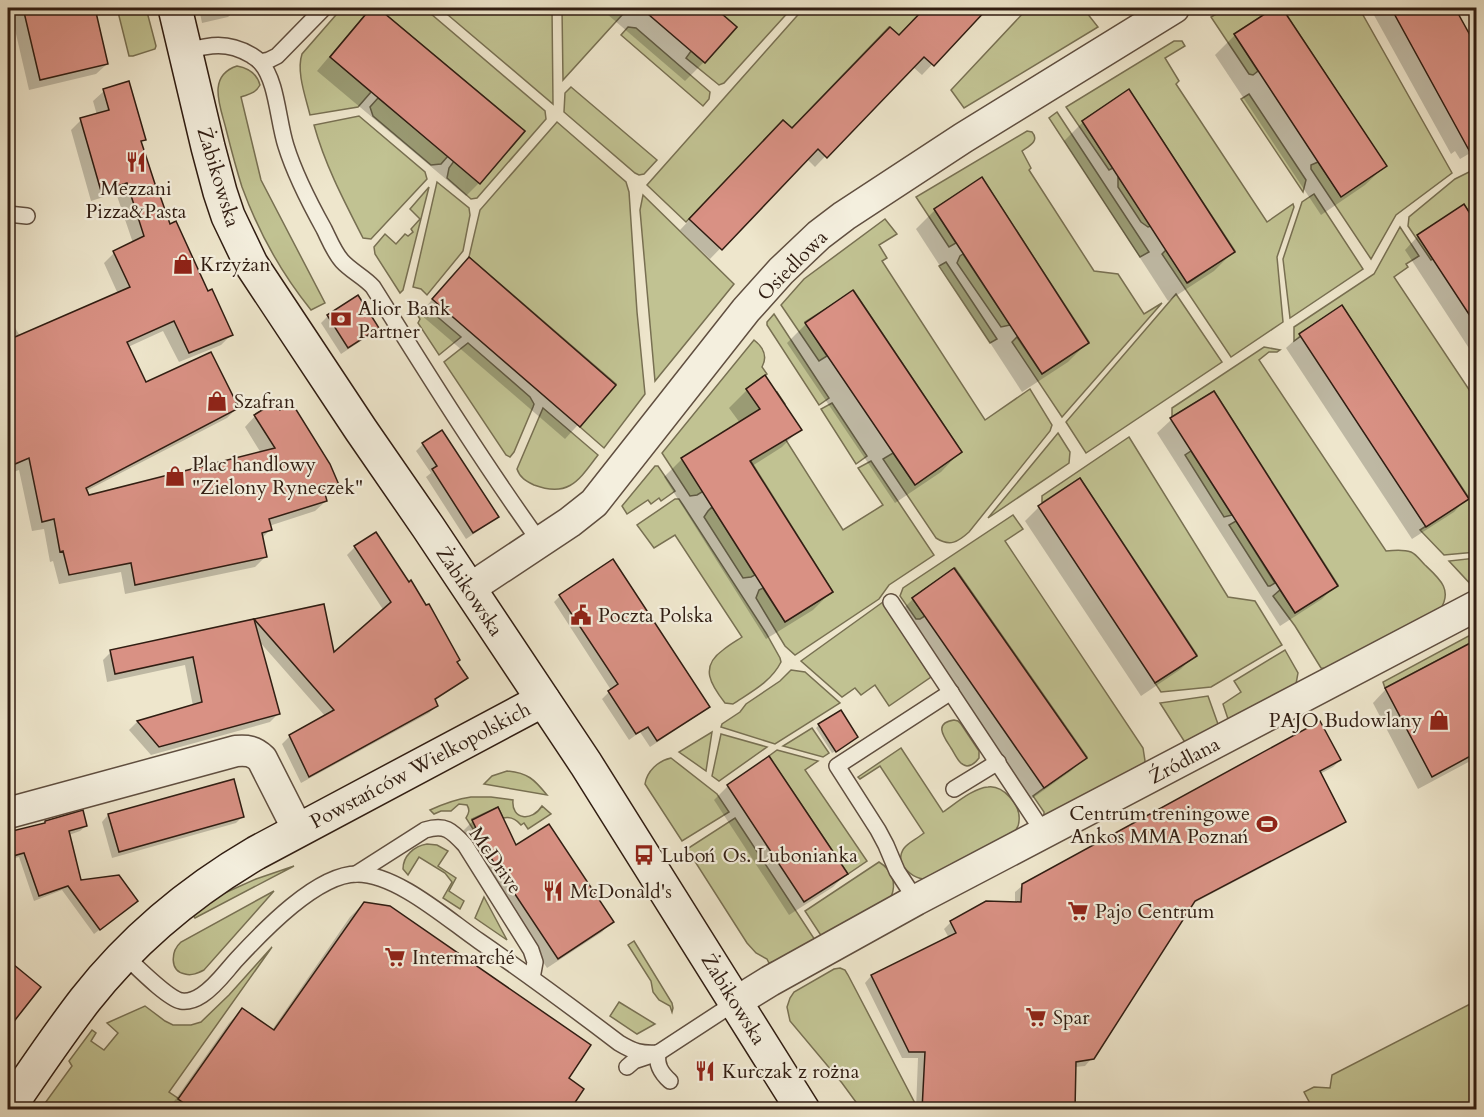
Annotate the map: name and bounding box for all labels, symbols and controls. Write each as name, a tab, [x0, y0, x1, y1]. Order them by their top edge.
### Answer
street label: Żabikowska	[191, 124, 247, 231]
restaurant icon: Mezzani Pizza&Pasta	[124, 150, 148, 174]
place label: Mezzani Pizza&Pasta	[86, 175, 187, 225]
street label: Osiedlowa	[751, 224, 834, 307]
place label: Krzyżan	[200, 251, 271, 278]
shop icon: Krzyżan	[171, 252, 195, 276]
place label: Alior Bank Partner	[358, 295, 451, 345]
bank icon: Alior Bank Partner	[329, 307, 353, 331]
place label: Szafran	[234, 388, 296, 415]
shop icon: Szafran	[205, 389, 229, 413]
place label: Plac handlowy "Zielony Ryneczek"	[192, 451, 363, 501]
shop icon: Plac handlowy "Zielony Ryneczek"	[163, 464, 187, 488]
street label: Żabikowska	[430, 541, 510, 642]
place label: Poczta Polska	[598, 602, 713, 629]
public building icon: Poczta Polska	[569, 603, 593, 627]
street label: Powstańców Wielkopolskich	[305, 696, 535, 835]
place label: PAJO Budowlany	[1269, 707, 1422, 734]
shop icon: PAJO Budowlany	[1427, 708, 1451, 732]
street label: Źródlana	[1144, 730, 1225, 790]
place label: Centrum treningowe Ankos MMA Poznań	[1069, 800, 1250, 850]
sports icon: Centrum treningowe Ankos MMA Poznań	[1255, 812, 1279, 836]
street label: McDrive	[463, 821, 529, 899]
place label: Luboń Os. Lubonianka	[661, 842, 858, 869]
bus stop icon: Luboń Os. Lubonianka	[632, 843, 656, 867]
place label: McDonald's	[570, 878, 672, 905]
restaurant icon: McDonald's	[541, 879, 565, 903]
place label: Pajo Centrum	[1095, 898, 1215, 925]
supermarket icon: Pajo Centrum	[1066, 899, 1090, 923]
place label: Intermarché	[412, 944, 515, 971]
supermarket icon: Intermarché	[383, 945, 407, 969]
street label: Żabikowska	[695, 949, 772, 1050]
place label: Spar	[1053, 1004, 1090, 1031]
supermarket icon: Spar	[1024, 1005, 1048, 1029]
place label: Kurczak z rożna	[722, 1058, 860, 1085]
restaurant icon: Kurczak z rożna	[693, 1059, 717, 1083]

